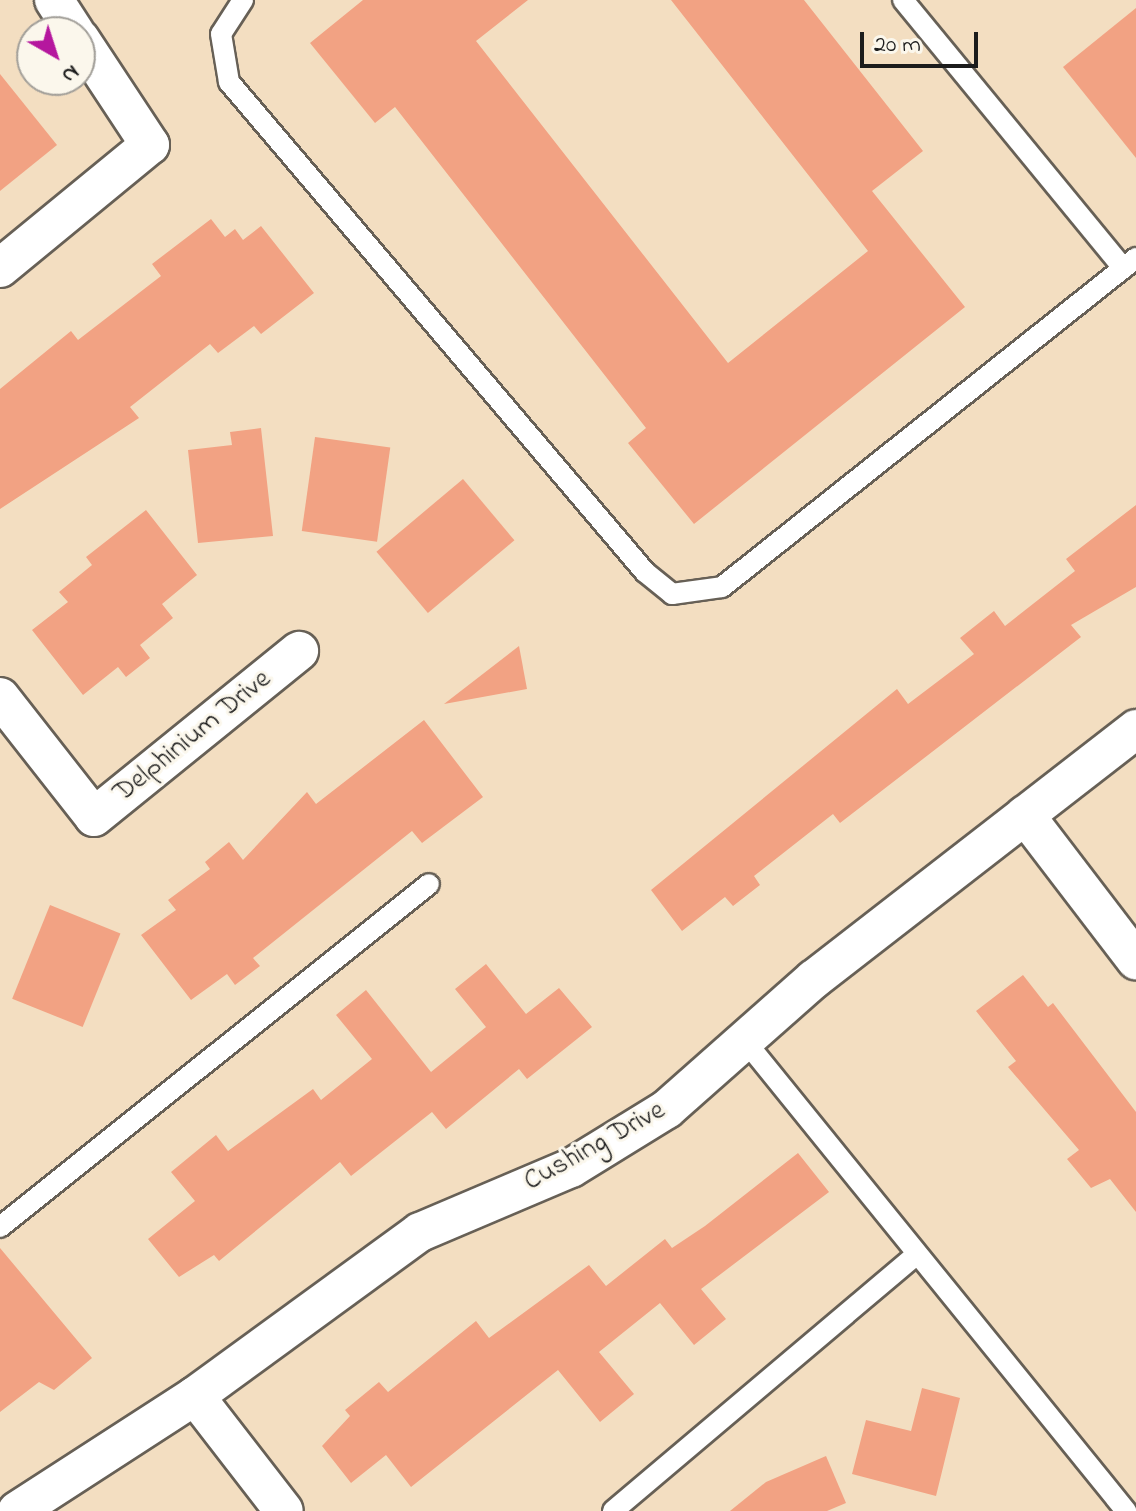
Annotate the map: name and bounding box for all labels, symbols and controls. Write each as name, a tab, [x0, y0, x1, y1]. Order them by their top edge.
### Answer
north arrow	[16, 16, 96, 96]
scale bar	[864, 16, 982, 66]
text: 20 m	[874, 28, 921, 63]
text: N	[54, 56, 86, 90]
street label: Delphinium Drive	[108, 663, 278, 811]
street label: Cushing Drive	[519, 1095, 671, 1199]

